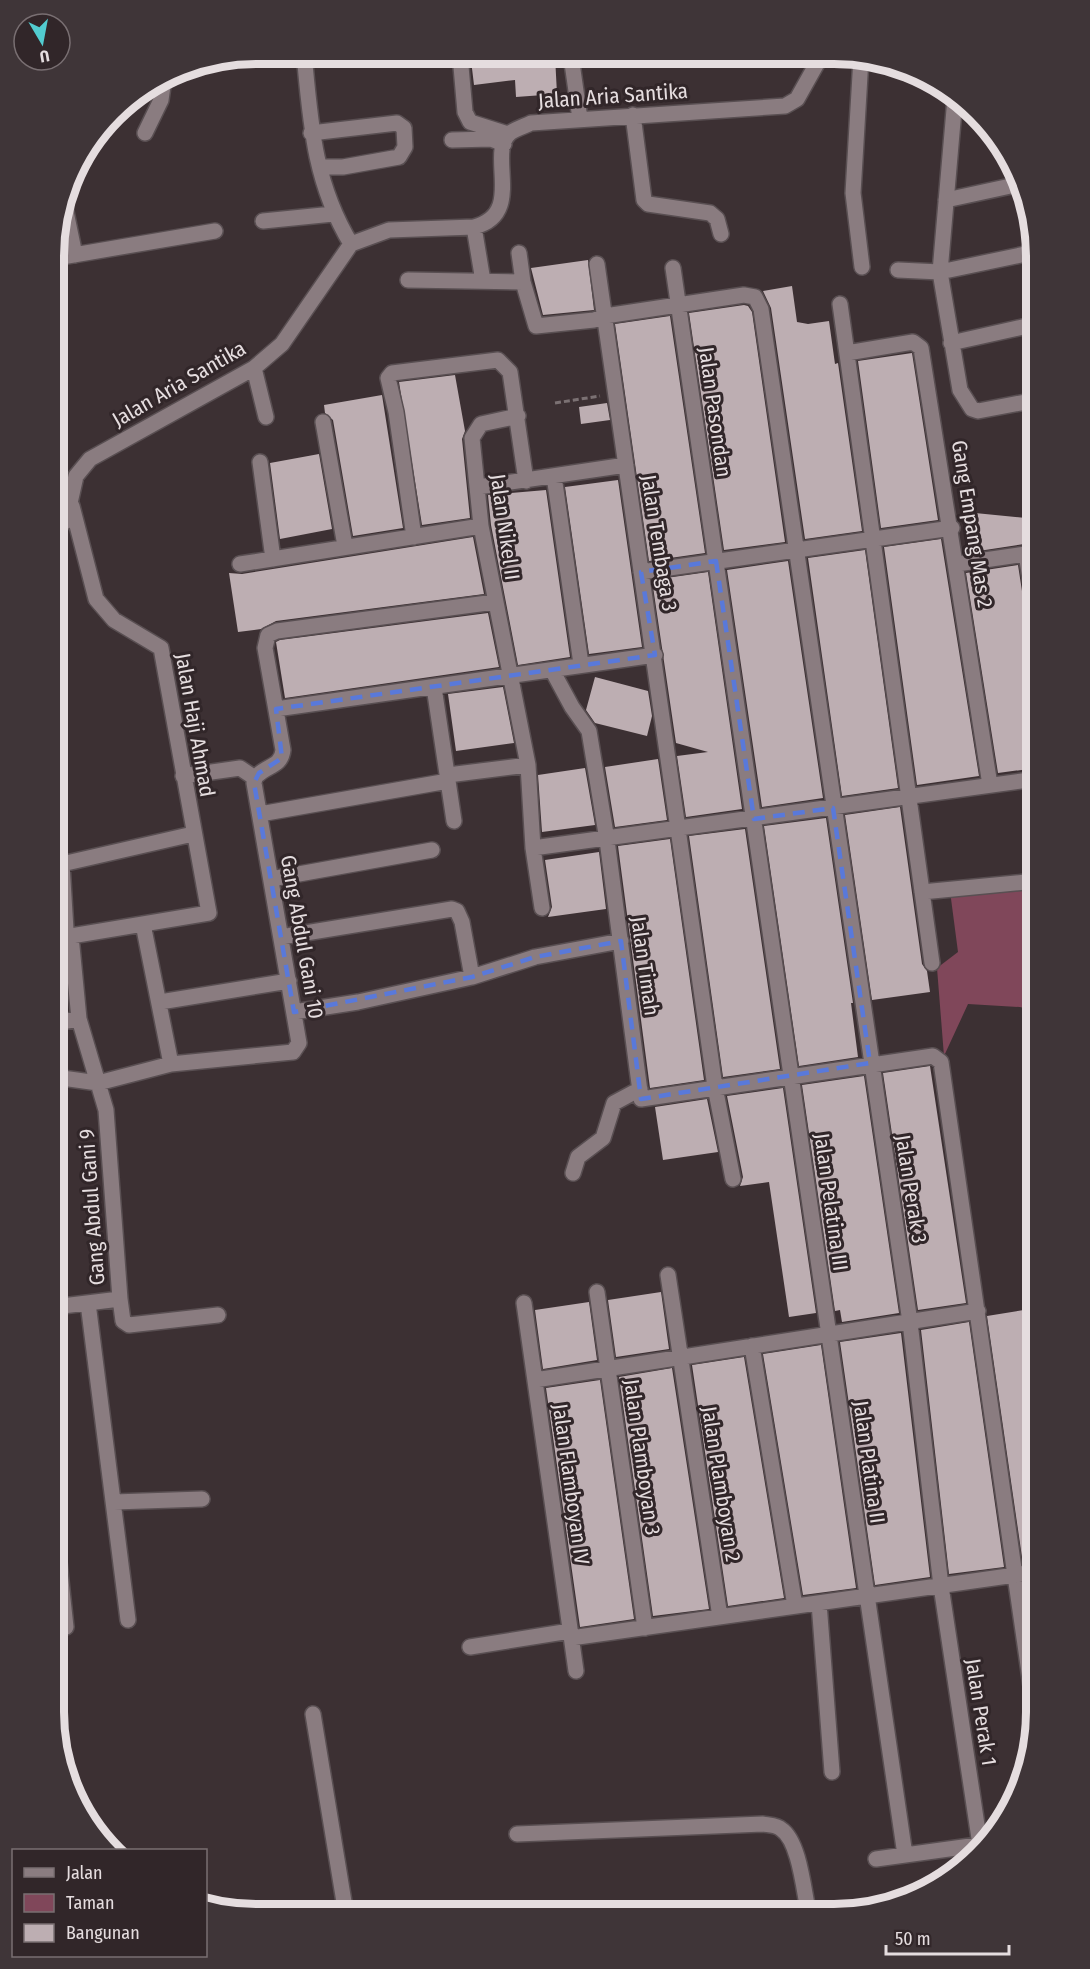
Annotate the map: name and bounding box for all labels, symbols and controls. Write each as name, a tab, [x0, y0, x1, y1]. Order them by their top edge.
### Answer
north arrow	[12, 12, 72, 72]
text: U	[38, 46, 51, 66]
street label: Jalan Aria Santika	[537, 78, 689, 114]
street label: Jalan Aria Santika	[107, 335, 251, 433]
street label: Jalan Pasondan	[693, 345, 737, 479]
street label: Gang Empang Mas 2	[946, 438, 998, 610]
street label: Jalan Nikel II	[485, 472, 525, 582]
street label: Jalan Tembaga 3	[635, 473, 683, 613]
street label: Jalan Haji Ahmad	[170, 651, 220, 799]
street label: Gang Abdul Gani 10	[275, 853, 329, 1021]
street label: Jalan Timah	[625, 915, 665, 1017]
street label: Gang Abdul Gani 9	[74, 1128, 110, 1286]
street label: Jalan Pelatina III	[808, 1131, 854, 1273]
street label: Jalan Perak 3	[890, 1133, 932, 1245]
street label: Jalan Plamboyan 3	[618, 1377, 666, 1537]
street label: Jalan Platina II	[848, 1399, 890, 1525]
street label: Jalan Flamboyan IV	[547, 1402, 595, 1566]
street label: Jalan Plamboyan 2	[696, 1404, 746, 1564]
street label: Jalan Perak 1	[960, 1657, 1002, 1767]
legend	[12, 1849, 207, 1957]
text: Jalan	[66, 1862, 103, 1884]
text: Taman	[66, 1892, 114, 1914]
scale bar	[886, 1918, 1009, 1956]
text: Bangunan	[66, 1922, 140, 1944]
text: 50 m	[895, 1928, 931, 1950]

